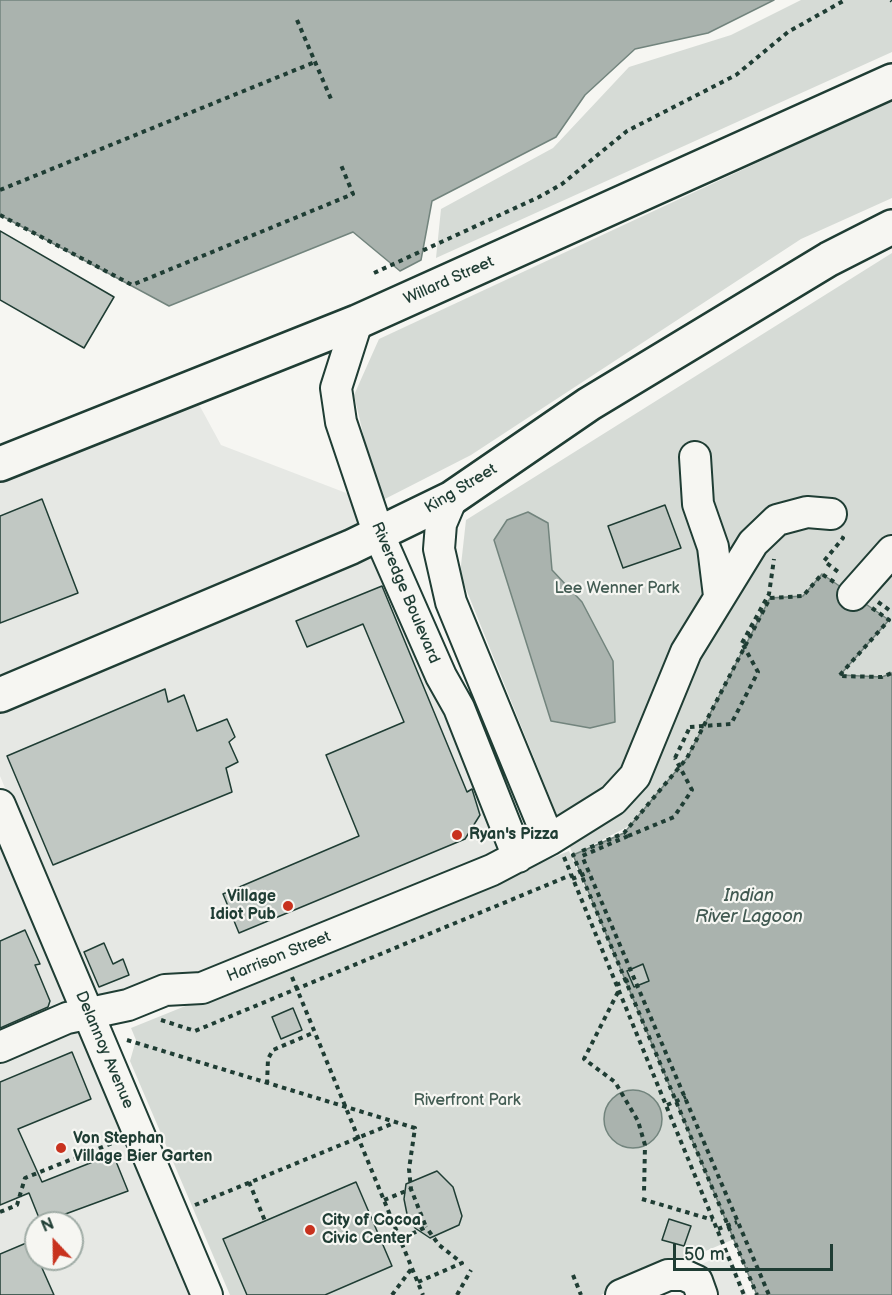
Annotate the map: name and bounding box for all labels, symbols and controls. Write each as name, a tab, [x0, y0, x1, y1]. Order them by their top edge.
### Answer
street label: Willard Street	[401, 253, 497, 309]
street label: King Street	[422, 460, 500, 518]
street label: Riveredge Boulevard	[367, 519, 443, 667]
park label: Lee Wenner Park	[555, 579, 679, 599]
place label: Ryan's Pizza	[469, 825, 559, 845]
marker: Ryan's Pizza	[450, 828, 464, 842]
water label: Indian River Lagoon	[695, 885, 803, 928]
place label: Village Idiot Pub	[210, 887, 276, 925]
marker: Village Idiot Pub	[281, 899, 295, 913]
street label: Harrison Street	[224, 927, 334, 987]
street label: Delannoy Avenue	[71, 988, 137, 1112]
park label: Riverfront Park	[413, 1091, 521, 1111]
place label: Von Stephan Village Bier Garten	[73, 1129, 212, 1167]
marker: Von Stephan Village Bier Garten	[54, 1141, 68, 1155]
north arrow	[24, 1211, 84, 1271]
place label: City of Cocoa Civic Center	[322, 1211, 421, 1249]
text: N	[39, 1215, 57, 1237]
marker: City of Cocoa Civic Center	[303, 1223, 317, 1237]
scale bar	[676, 1232, 836, 1270]
text: 50 m	[684, 1244, 725, 1265]

